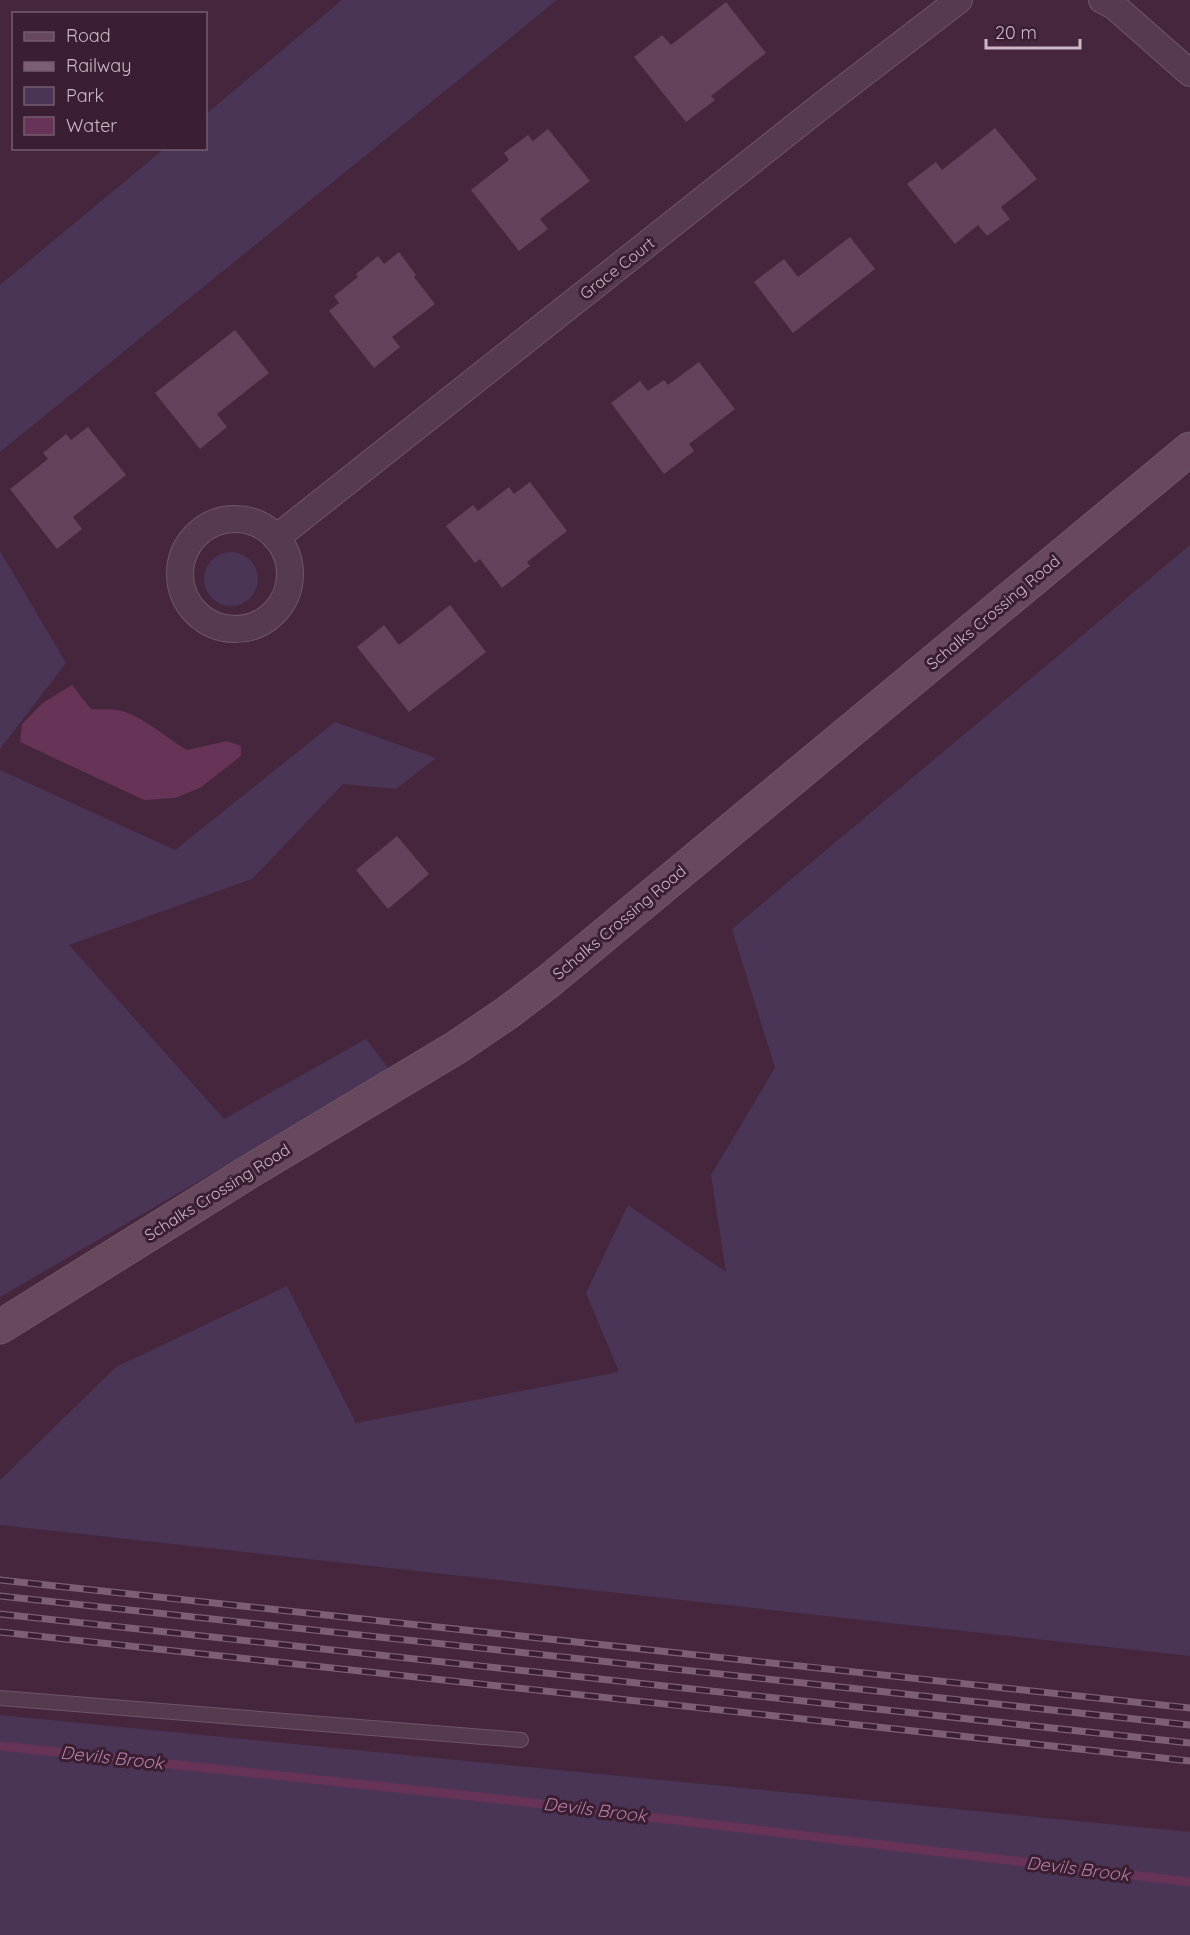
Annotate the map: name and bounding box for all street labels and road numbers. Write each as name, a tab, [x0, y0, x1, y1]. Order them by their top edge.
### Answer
street label: Grace Court	[576, 233, 658, 303]
street label: Schalks Crossing Road	[922, 550, 1064, 674]
street label: Schalks Crossing Road	[548, 860, 690, 984]
street label: Schalks Crossing Road	[141, 1139, 293, 1245]

